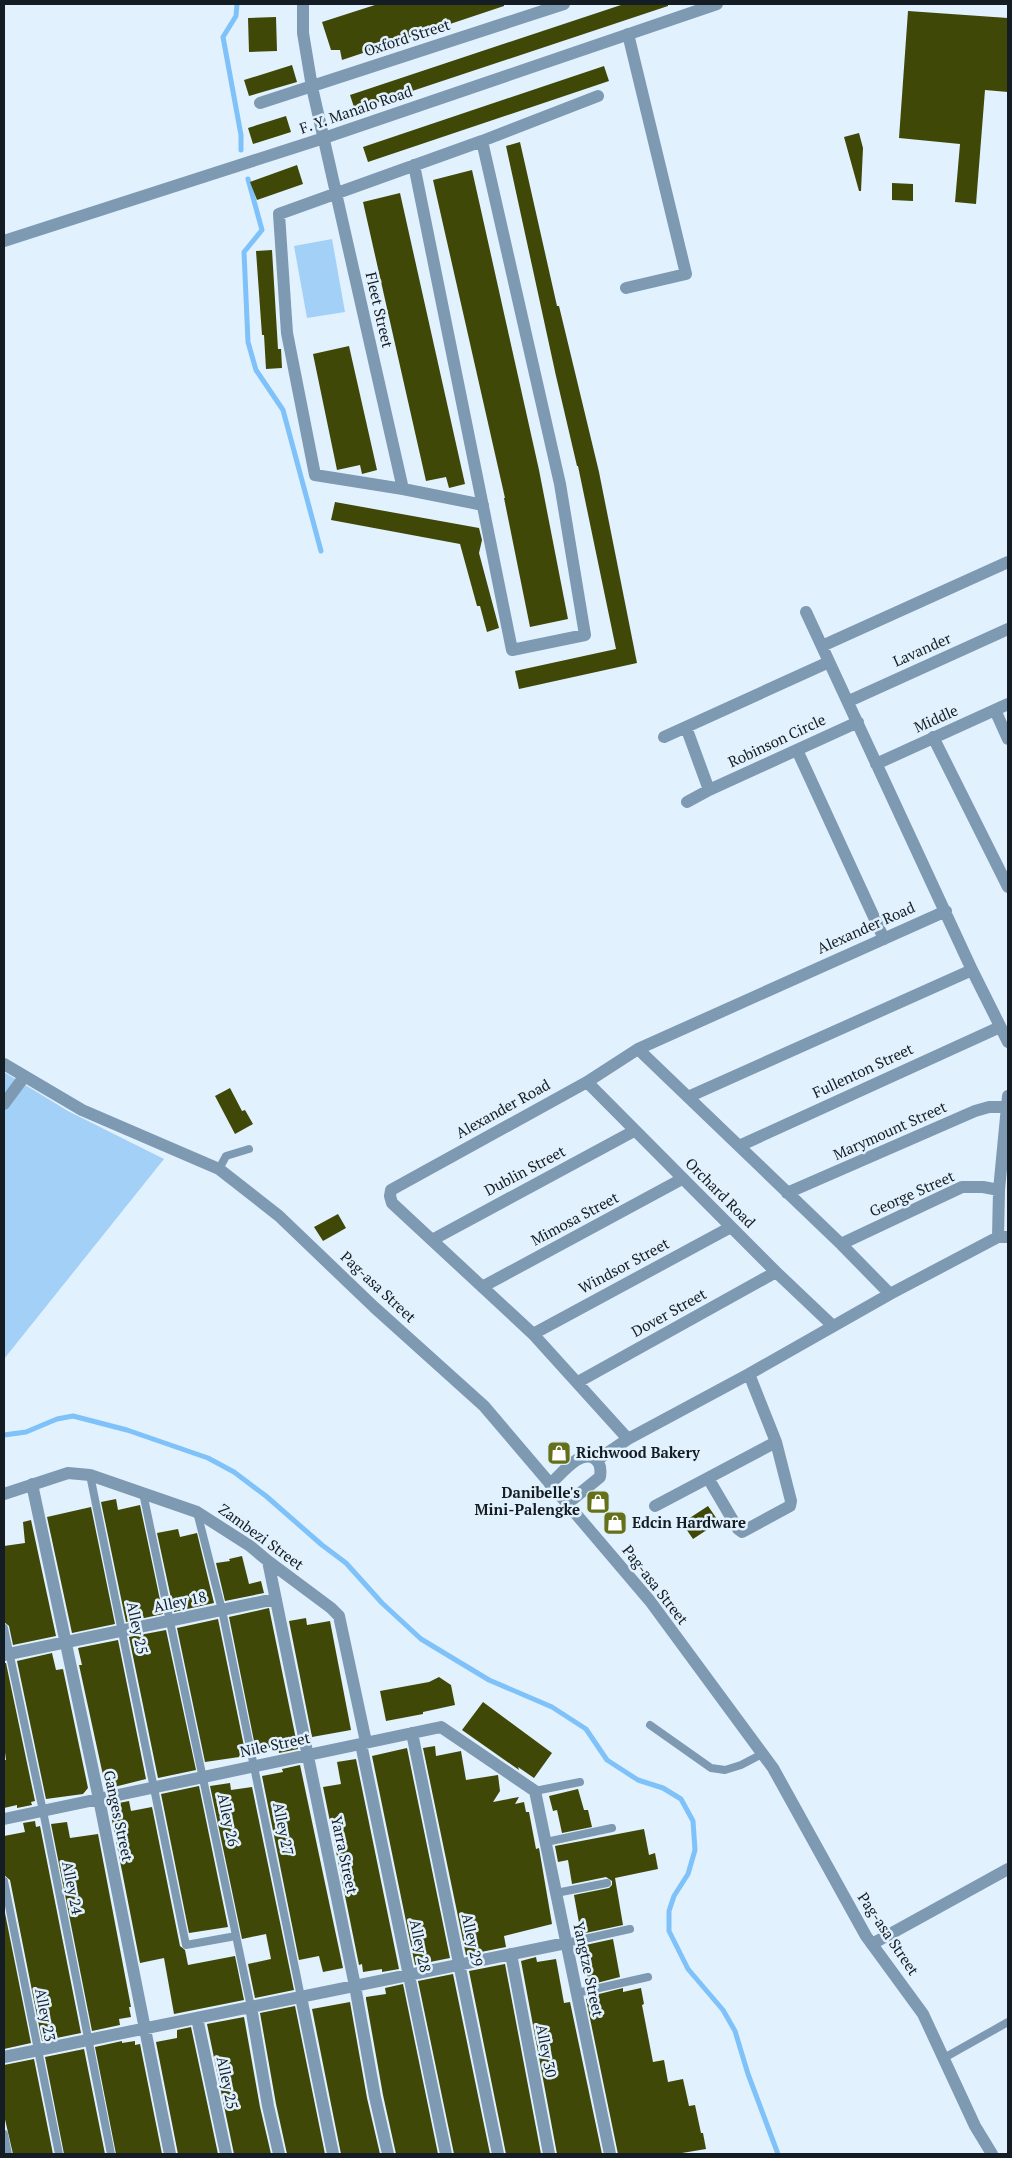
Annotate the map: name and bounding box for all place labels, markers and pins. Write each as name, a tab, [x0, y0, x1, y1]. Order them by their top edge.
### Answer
shop icon: Richwood Bakery	[546, 1440, 572, 1466]
place label: Richwood Bakery	[576, 1442, 701, 1462]
place label: Danibelle's Mini-Palengke	[475, 1482, 580, 1519]
shop icon: Danibelle's Mini-Palengke	[585, 1489, 611, 1515]
shop icon: Edcin Hardware	[602, 1510, 628, 1536]
place label: Edcin Hardware	[632, 1512, 746, 1532]

